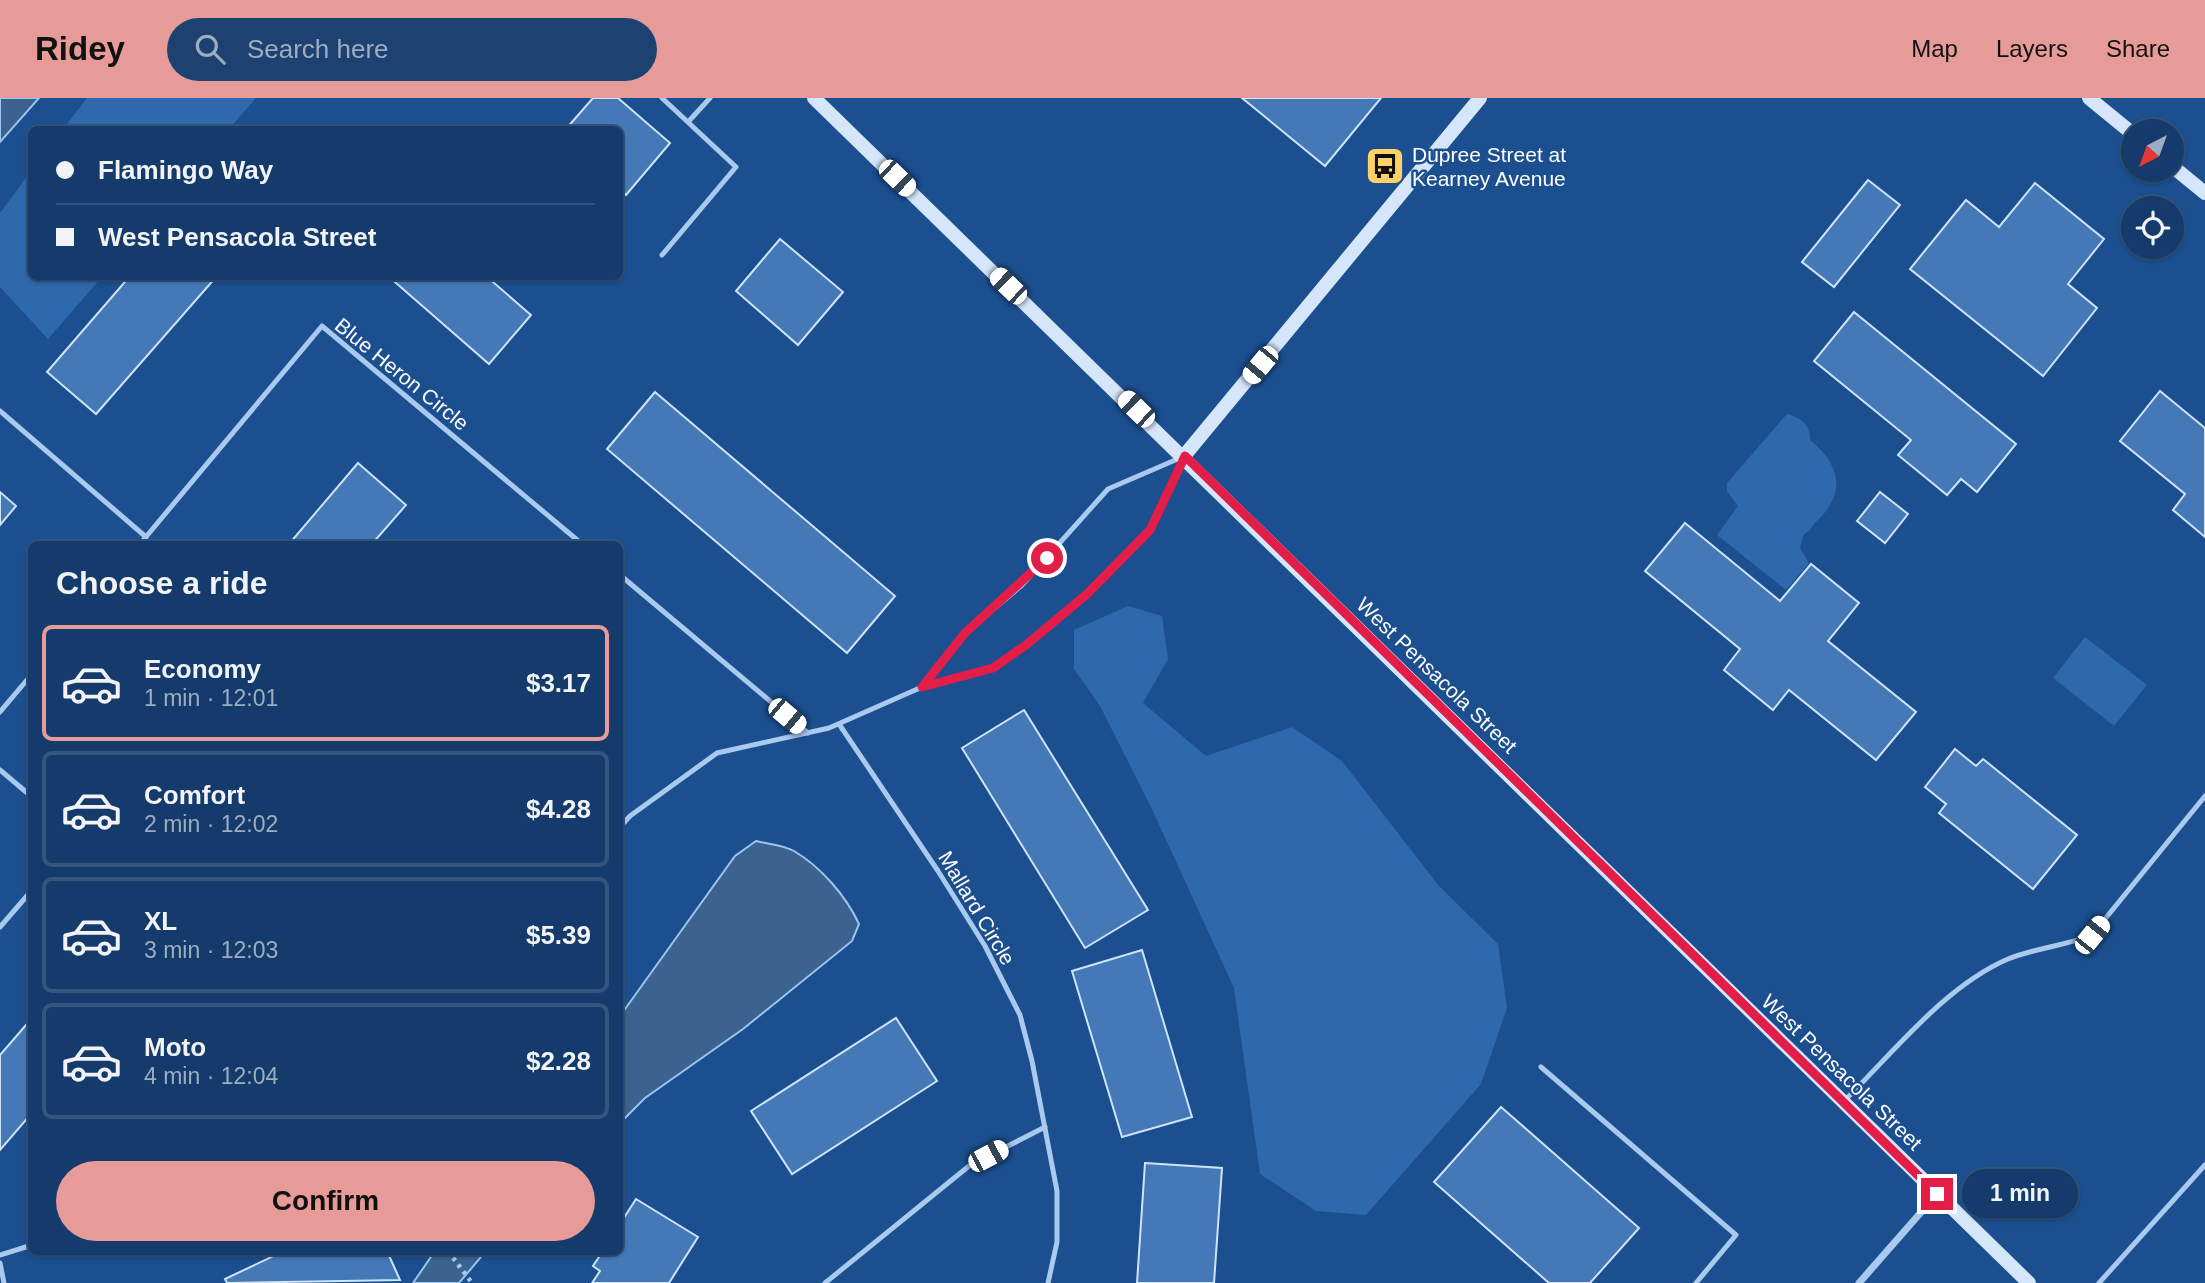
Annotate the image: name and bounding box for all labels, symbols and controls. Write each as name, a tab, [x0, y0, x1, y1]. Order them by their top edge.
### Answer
search box	[167, 18, 657, 81]
text: Ridey	[35, 30, 125, 67]
icon: search	[191, 30, 229, 68]
text: Search here	[247, 34, 389, 64]
text: Map	[1911, 35, 1958, 62]
text: Layers	[1996, 35, 2068, 62]
text: Share	[2106, 35, 2170, 62]
north arrow	[2121, 119, 2184, 182]
map controls	[2121, 119, 2184, 259]
place label: Dupree Street at Kearney Avenue	[1412, 143, 1566, 190]
bus stop icon: Dupree Street at Kearney Avenue	[1364, 145, 1406, 187]
text: Flamingo Way	[98, 155, 273, 185]
car	[875, 156, 920, 200]
button: locate	[2121, 196, 2184, 259]
text: West Pensacola Street	[98, 222, 376, 252]
car	[986, 264, 1031, 308]
street label: Blue Heron Circle	[331, 313, 473, 435]
car	[1239, 342, 1282, 388]
car	[1114, 387, 1159, 431]
route start	[1031, 542, 1063, 574]
text: Choose a ride	[56, 565, 268, 601]
street label: West Pensacola Street	[1352, 593, 1522, 757]
icon: car	[60, 652, 123, 715]
text: Economy	[144, 654, 261, 684]
text: $3.17	[526, 668, 591, 698]
text: 1 min · 12:01	[144, 685, 278, 711]
car	[765, 694, 810, 738]
icon: car	[60, 778, 123, 841]
text: Comfort	[144, 780, 245, 810]
text: $4.28	[526, 794, 591, 824]
text: 2 min · 12:02	[144, 811, 278, 837]
street label: Mallard Circle	[934, 847, 1020, 969]
icon: car	[60, 904, 123, 967]
text: XL	[144, 906, 177, 936]
car	[2071, 912, 2114, 958]
text: $5.39	[526, 920, 591, 950]
text: 3 min · 12:03	[144, 937, 278, 963]
street label: West Pensacola Street	[1757, 990, 1927, 1154]
icon: car	[60, 1030, 123, 1093]
text: Moto	[144, 1032, 206, 1062]
text: $2.28	[526, 1046, 591, 1076]
text: 4 min · 12:04	[144, 1063, 278, 1089]
car	[965, 1137, 1012, 1175]
button: Confirm	[56, 1161, 595, 1241]
callout: 1 min	[1962, 1170, 2077, 1218]
route end	[1921, 1178, 1953, 1210]
text: 1 min	[1990, 1180, 2050, 1206]

